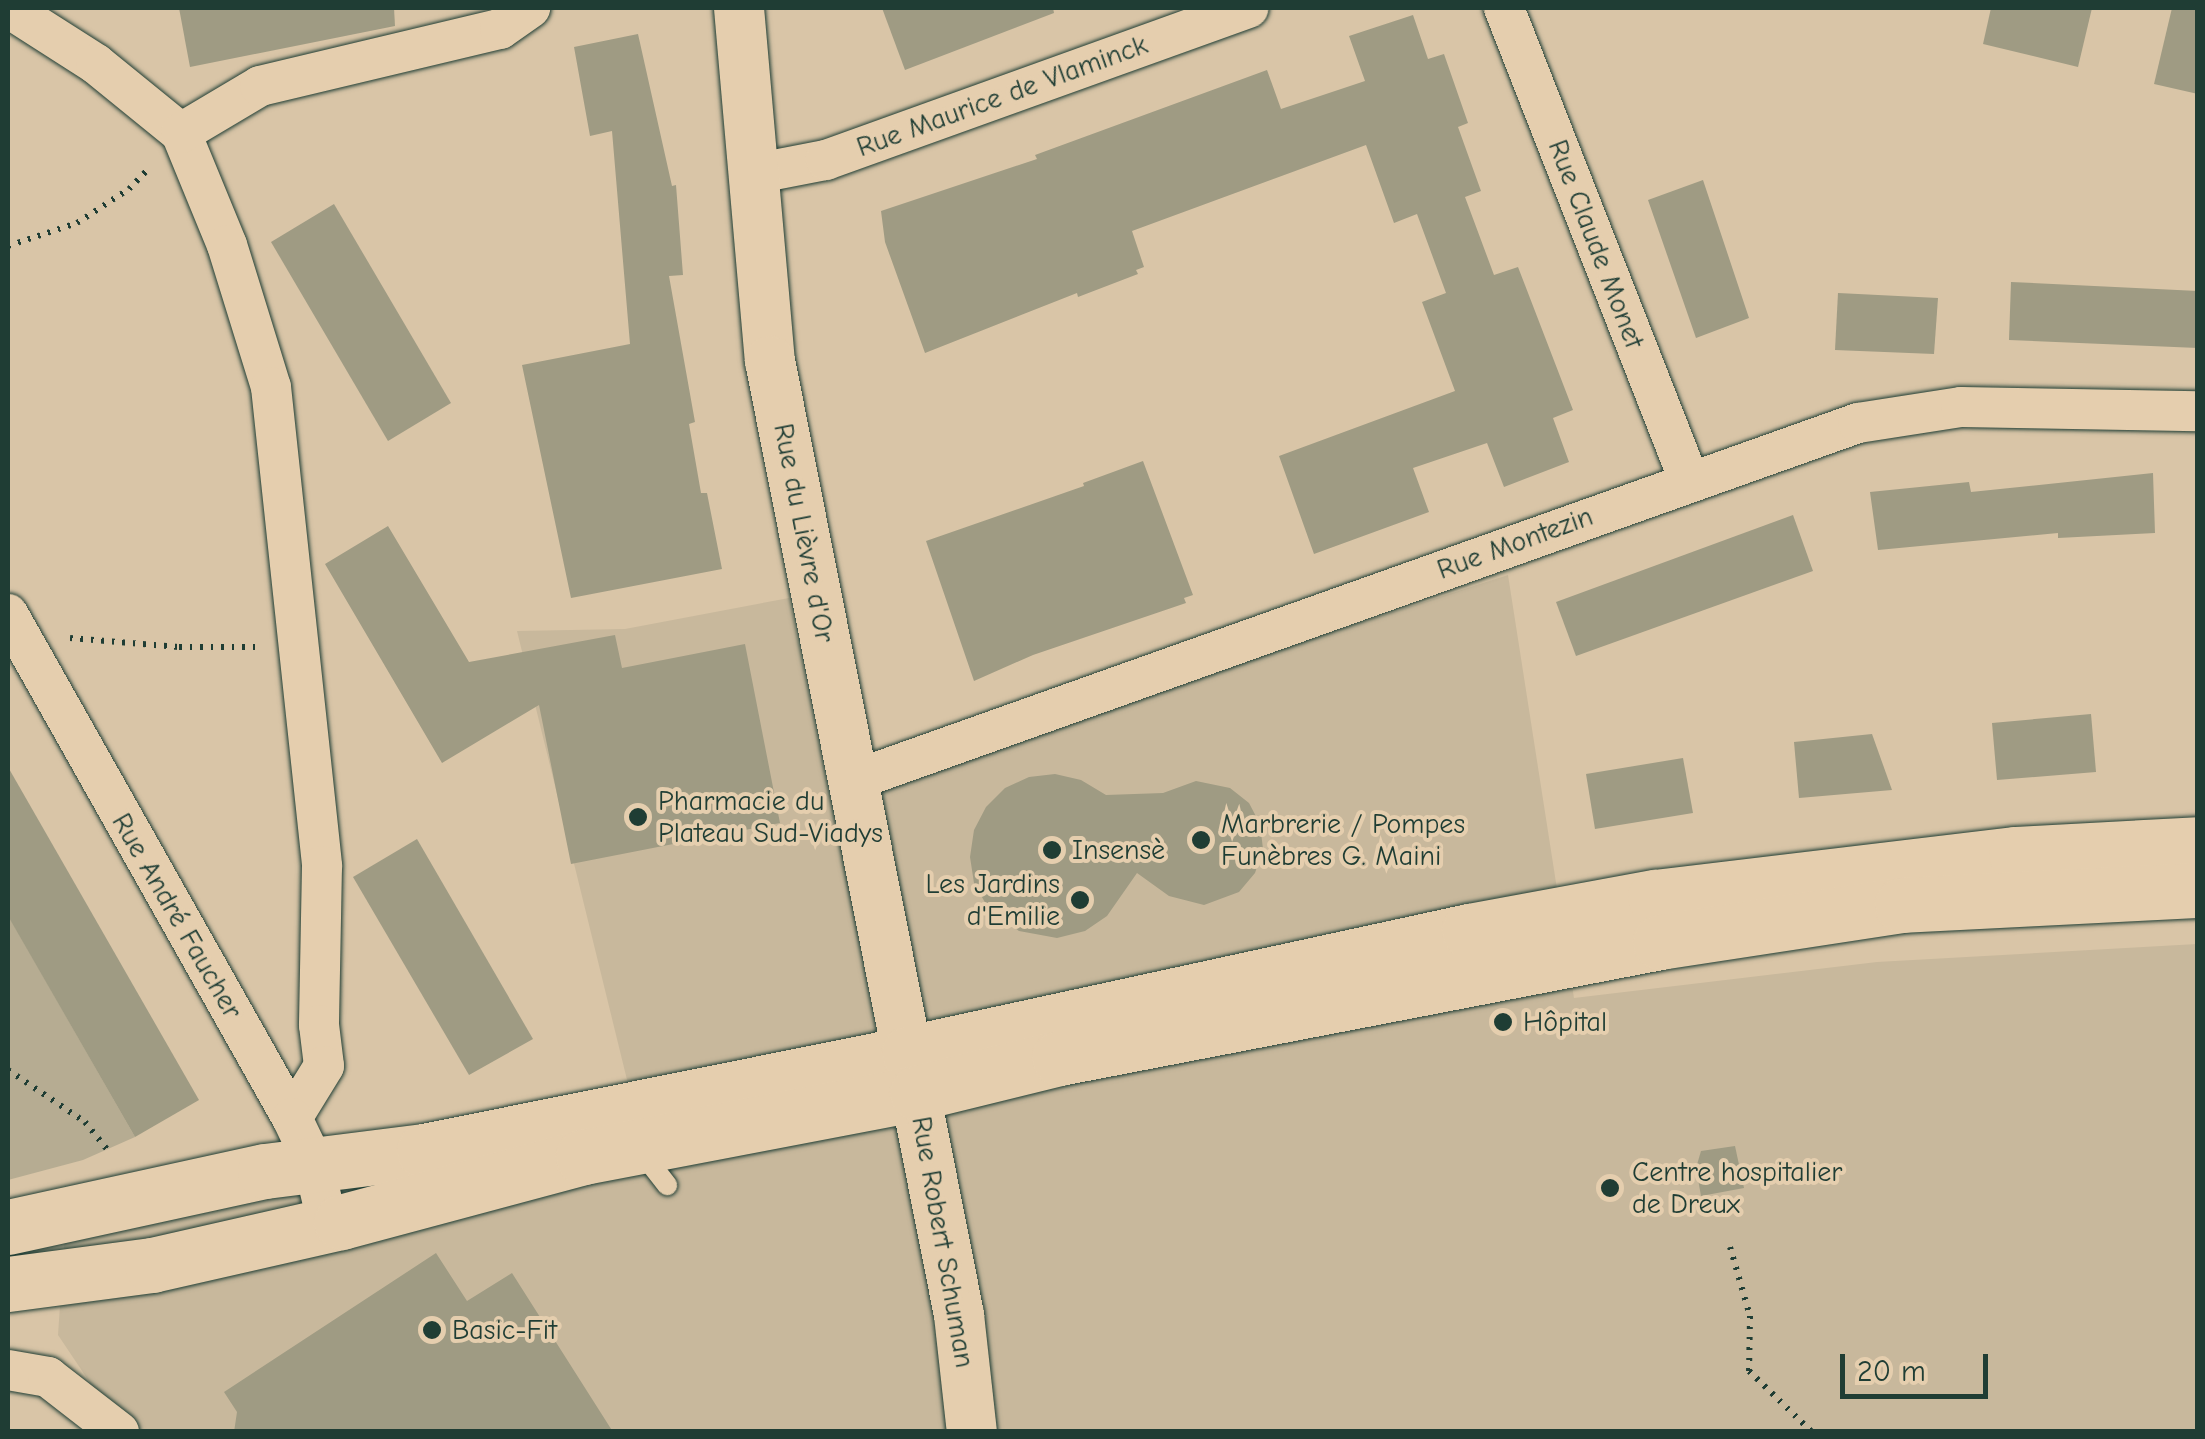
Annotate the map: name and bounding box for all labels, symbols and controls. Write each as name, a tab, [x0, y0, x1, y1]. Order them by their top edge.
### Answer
street label: Rue Maurice de Vlaminck	[852, 28, 1152, 164]
street label: Rue Claude Monet	[1541, 135, 1651, 353]
street label: Rue du Lièvre d'Or	[766, 421, 842, 645]
street label: Rue Montezin	[1433, 499, 1597, 587]
place label: Pharmacie du Plateau Sud-Viadys	[658, 784, 883, 850]
marker: Pharmacie du Plateau Sud-Viadys	[627, 806, 649, 828]
street label: Rue André Faucher	[105, 807, 249, 1025]
place label: Marbrerie / Pompes Funèbres G. Maini	[1221, 807, 1465, 873]
marker: Marbrerie / Pompes Funèbres G. Maini	[1190, 829, 1212, 851]
place label: Insensè	[1072, 833, 1165, 867]
marker: Insensè	[1041, 839, 1063, 861]
place label: Les Jardins d'Emilie	[926, 867, 1060, 933]
marker: Les Jardins d'Emilie	[1069, 889, 1091, 911]
place label: Hôpital	[1523, 1005, 1607, 1039]
marker: Hôpital	[1492, 1011, 1514, 1033]
street label: Rue Robert Schuman	[904, 1114, 982, 1370]
place label: Centre hospitalier de Dreux	[1632, 1155, 1842, 1221]
marker: Centre hospitalier de Dreux	[1597, 1175, 1623, 1201]
place label: Basic-Fit	[452, 1313, 557, 1347]
marker: Basic-Fit	[421, 1319, 443, 1341]
scale bar	[1845, 1334, 1992, 1396]
text: 20 m	[1857, 1354, 1926, 1389]

